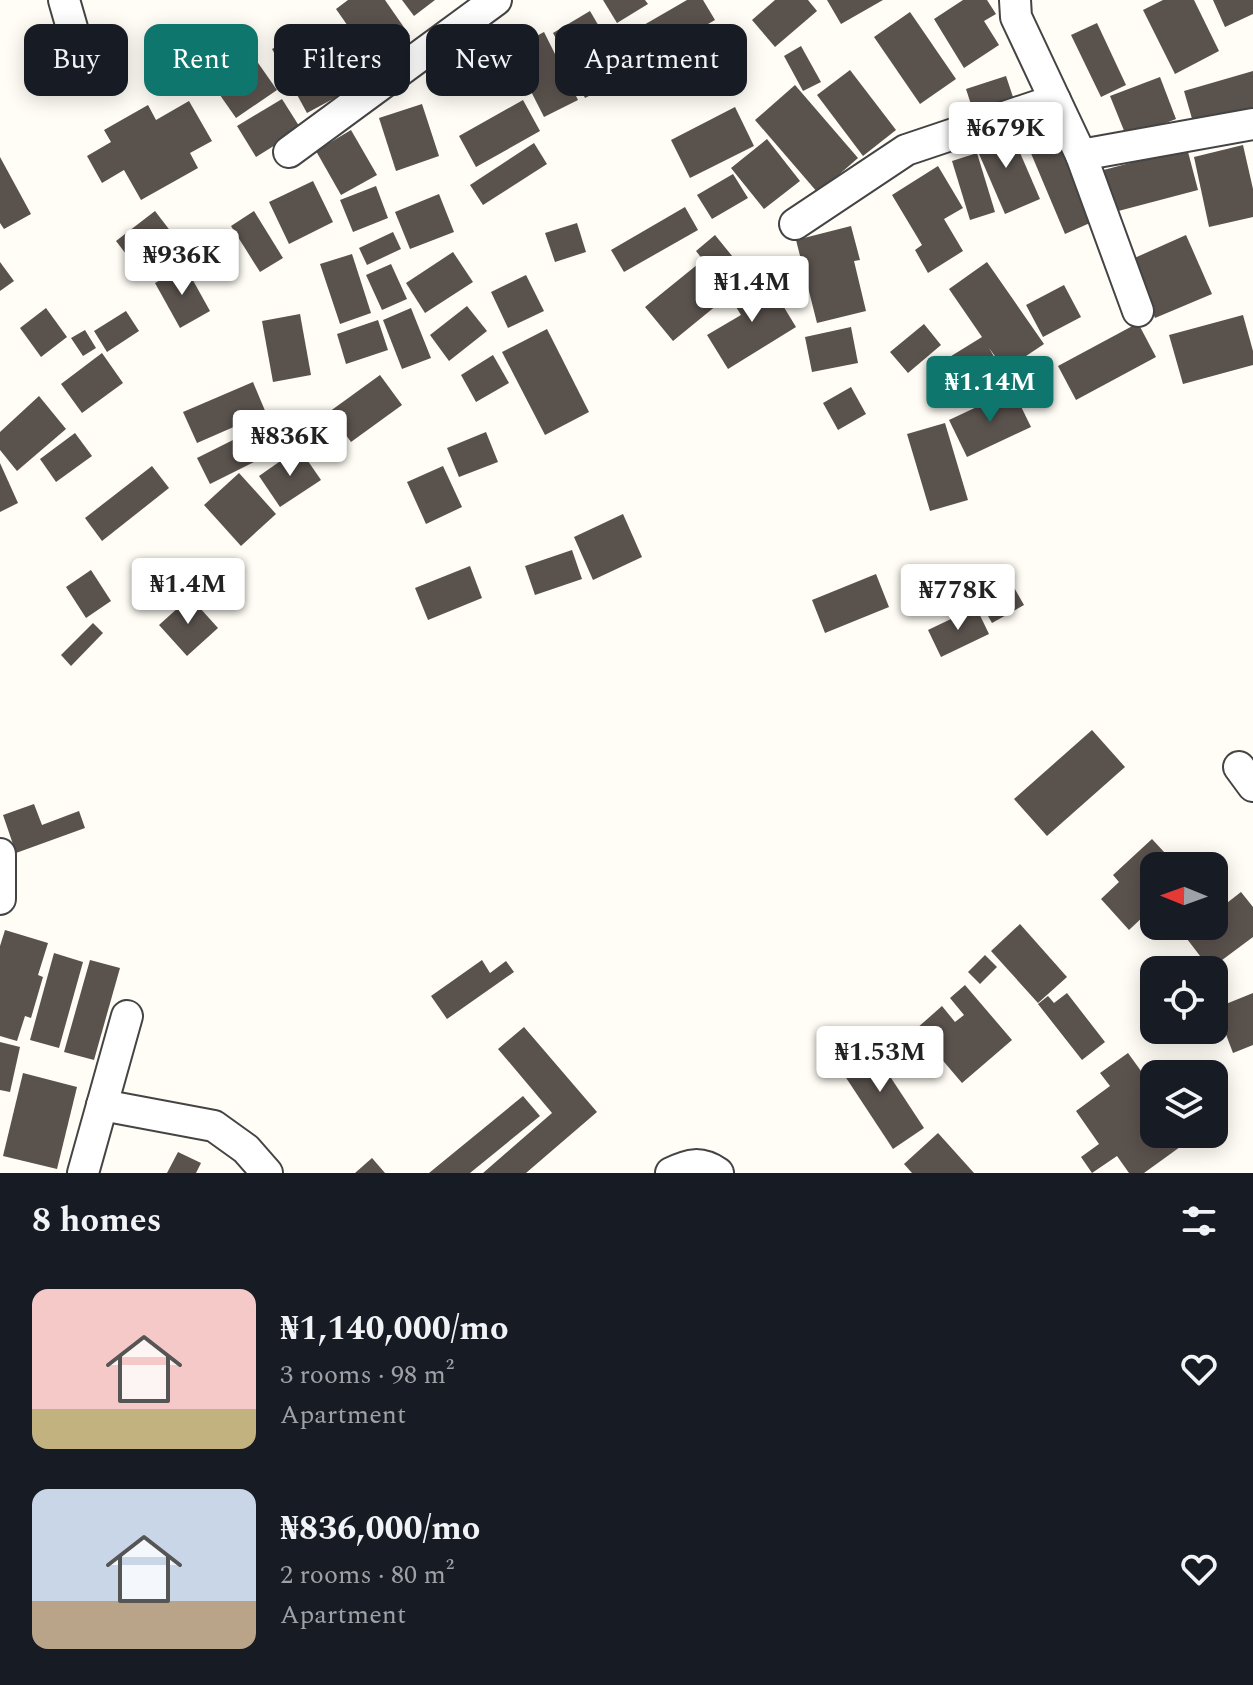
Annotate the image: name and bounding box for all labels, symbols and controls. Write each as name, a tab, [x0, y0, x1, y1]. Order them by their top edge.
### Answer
chip: Buy	[24, 24, 128, 96]
chip: Rent	[144, 24, 258, 96]
chip: Filters	[274, 24, 410, 96]
chip: New	[426, 24, 539, 96]
chip: Apartment	[555, 24, 747, 96]
pin: ₦679K	[950, 102, 1062, 170]
text: ₦679K	[967, 108, 1045, 148]
pin: ₦936K	[126, 229, 238, 297]
text: ₦936K	[143, 235, 221, 275]
pin: ₦1.4M	[696, 256, 808, 324]
text: ₦1.4M	[714, 262, 790, 302]
pin: ₦1.14M	[925, 356, 1055, 424]
text: ₦1.14M	[944, 362, 1036, 402]
pin: ₦836K	[234, 410, 346, 478]
text: ₦836K	[251, 416, 329, 456]
pin: ₦1.4M	[132, 558, 244, 626]
text: ₦1.4M	[150, 564, 226, 604]
pin: ₦778K	[902, 564, 1014, 632]
text: ₦778K	[919, 570, 997, 610]
north arrow	[1140, 852, 1228, 940]
map controls	[1140, 852, 1228, 1148]
button: locate	[1140, 956, 1228, 1044]
pin: ₦1.53M	[815, 1026, 945, 1094]
text: ₦1.53M	[834, 1032, 926, 1072]
button: layers	[1140, 1060, 1228, 1148]
text: 8 homes	[32, 1195, 162, 1247]
icon: filters	[1177, 1199, 1221, 1243]
text: ₦1,140,000/mo	[280, 1303, 509, 1355]
icon: home	[96, 1321, 192, 1417]
icon: heart	[1177, 1347, 1221, 1391]
text: 3 rooms · 98 m²	[280, 1355, 454, 1395]
text: Apartment	[280, 1395, 406, 1435]
text: ₦836,000/mo	[280, 1503, 480, 1555]
icon: home	[96, 1521, 192, 1617]
icon: heart	[1177, 1547, 1221, 1591]
text: 2 rooms · 80 m²	[280, 1555, 454, 1595]
text: Apartment	[280, 1595, 406, 1635]

